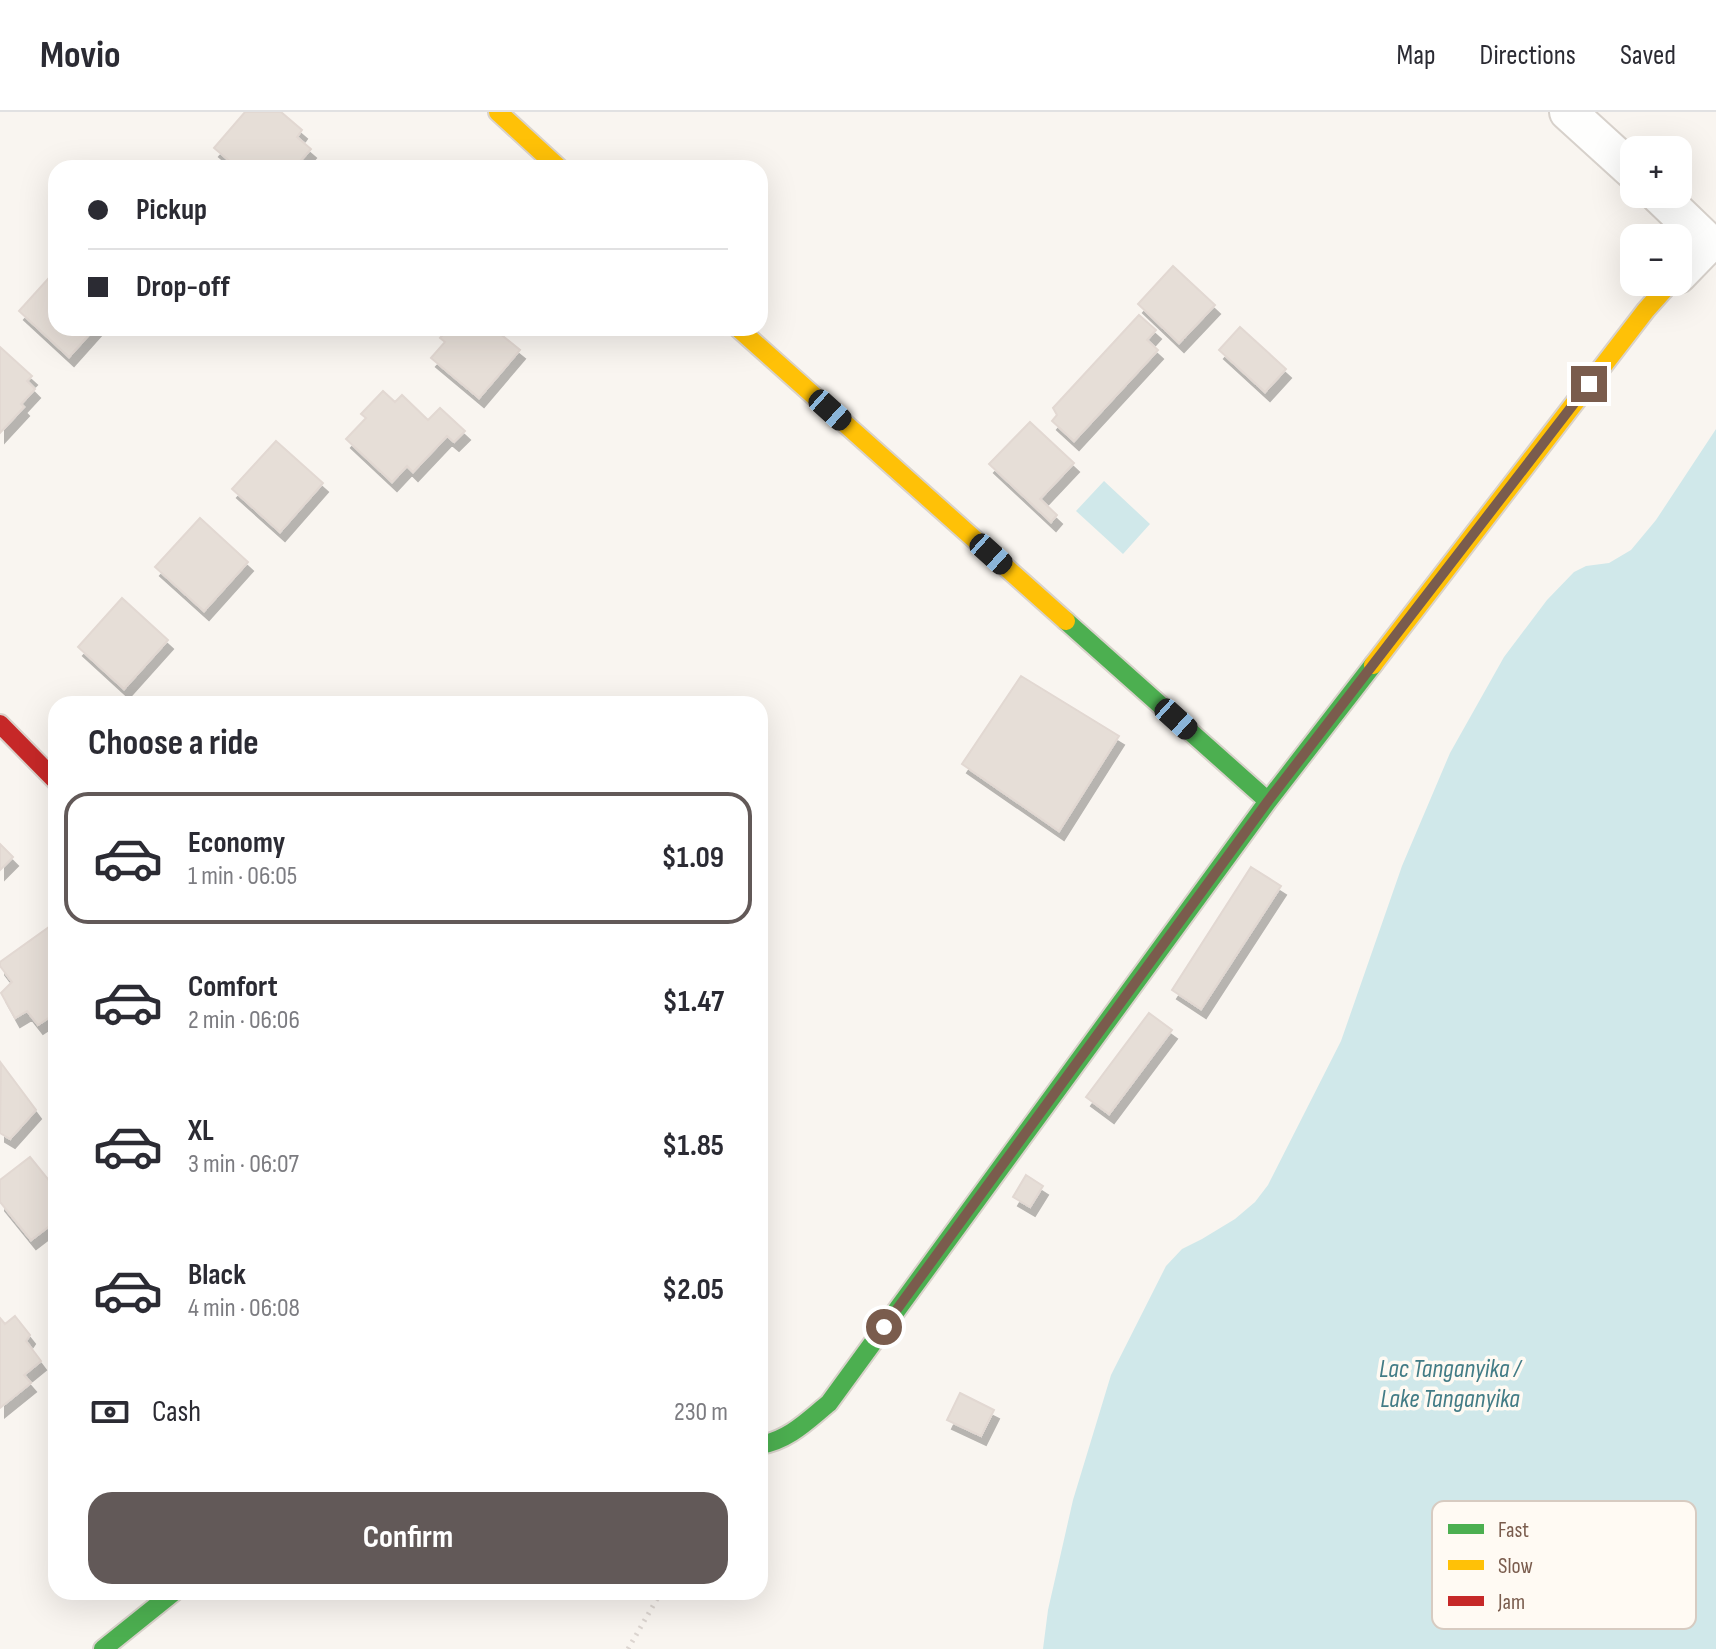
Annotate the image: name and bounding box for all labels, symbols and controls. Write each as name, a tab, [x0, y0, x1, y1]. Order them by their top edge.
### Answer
text: Movio	[40, 33, 120, 78]
text: Map	[1397, 39, 1436, 72]
text: Directions	[1480, 39, 1576, 72]
text: Saved	[1620, 39, 1676, 72]
map controls	[1620, 136, 1692, 296]
button: +	[1620, 136, 1692, 208]
text: Pickup	[136, 192, 207, 228]
button: −	[1620, 224, 1692, 296]
text: Drop-off	[136, 269, 230, 305]
route end	[1571, 366, 1607, 402]
car	[804, 385, 856, 435]
car	[965, 529, 1017, 579]
car	[1150, 694, 1202, 744]
text: Choose a ride	[88, 722, 259, 765]
icon: car	[92, 822, 164, 894]
text: Economy	[188, 825, 285, 861]
text: $1.09	[662, 840, 724, 876]
text: 1 min · 06:05	[188, 861, 297, 892]
icon: car	[92, 966, 164, 1038]
text: Comfort	[188, 969, 278, 1005]
text: $1.47	[663, 984, 724, 1020]
text: 2 min · 06:06	[188, 1005, 300, 1036]
icon: car	[92, 1110, 164, 1182]
text: XL	[188, 1113, 214, 1149]
text: $1.85	[662, 1128, 724, 1164]
text: 3 min · 06:07	[188, 1149, 299, 1180]
icon: car	[92, 1254, 164, 1326]
text: Black	[188, 1257, 246, 1293]
text: $2.05	[662, 1272, 724, 1308]
text: 4 min · 06:08	[188, 1293, 300, 1324]
route start	[866, 1309, 902, 1345]
water label: Lac Tanganyika / Lake Tanganyika	[1379, 1354, 1524, 1415]
icon: cash	[88, 1390, 132, 1434]
text: Cash	[152, 1394, 201, 1430]
text: 230 m	[674, 1397, 728, 1428]
button: Confirm	[88, 1492, 728, 1584]
legend	[1432, 1501, 1696, 1629]
text: Fast	[1498, 1517, 1529, 1544]
text: Slow	[1498, 1553, 1533, 1580]
text: Jam	[1497, 1589, 1525, 1616]

